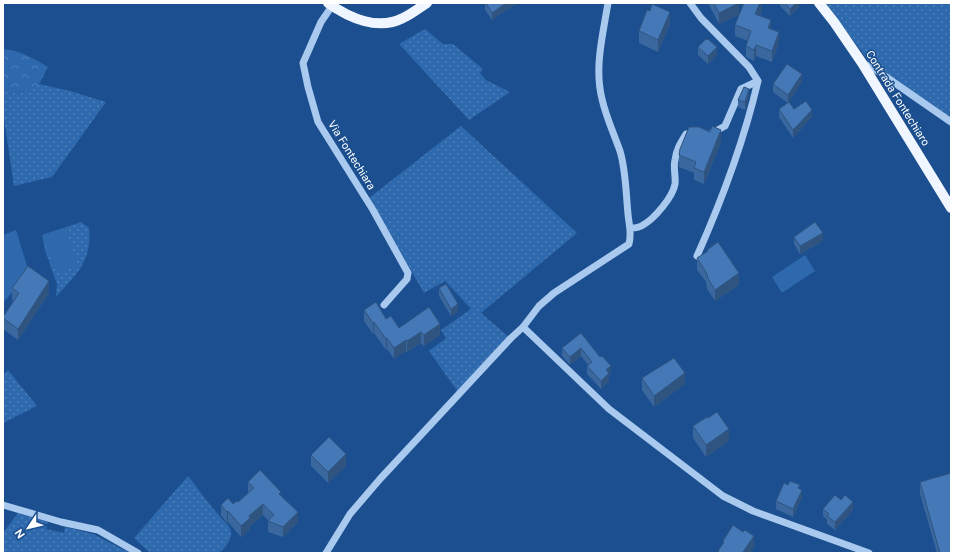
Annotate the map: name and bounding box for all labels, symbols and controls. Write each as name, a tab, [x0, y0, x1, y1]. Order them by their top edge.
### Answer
street label: Contrada Fontechiaro	[864, 48, 932, 148]
street label: Via Fontechiara	[326, 118, 378, 192]
north arrow	[8, 508, 48, 548]
text: N	[12, 527, 27, 541]

